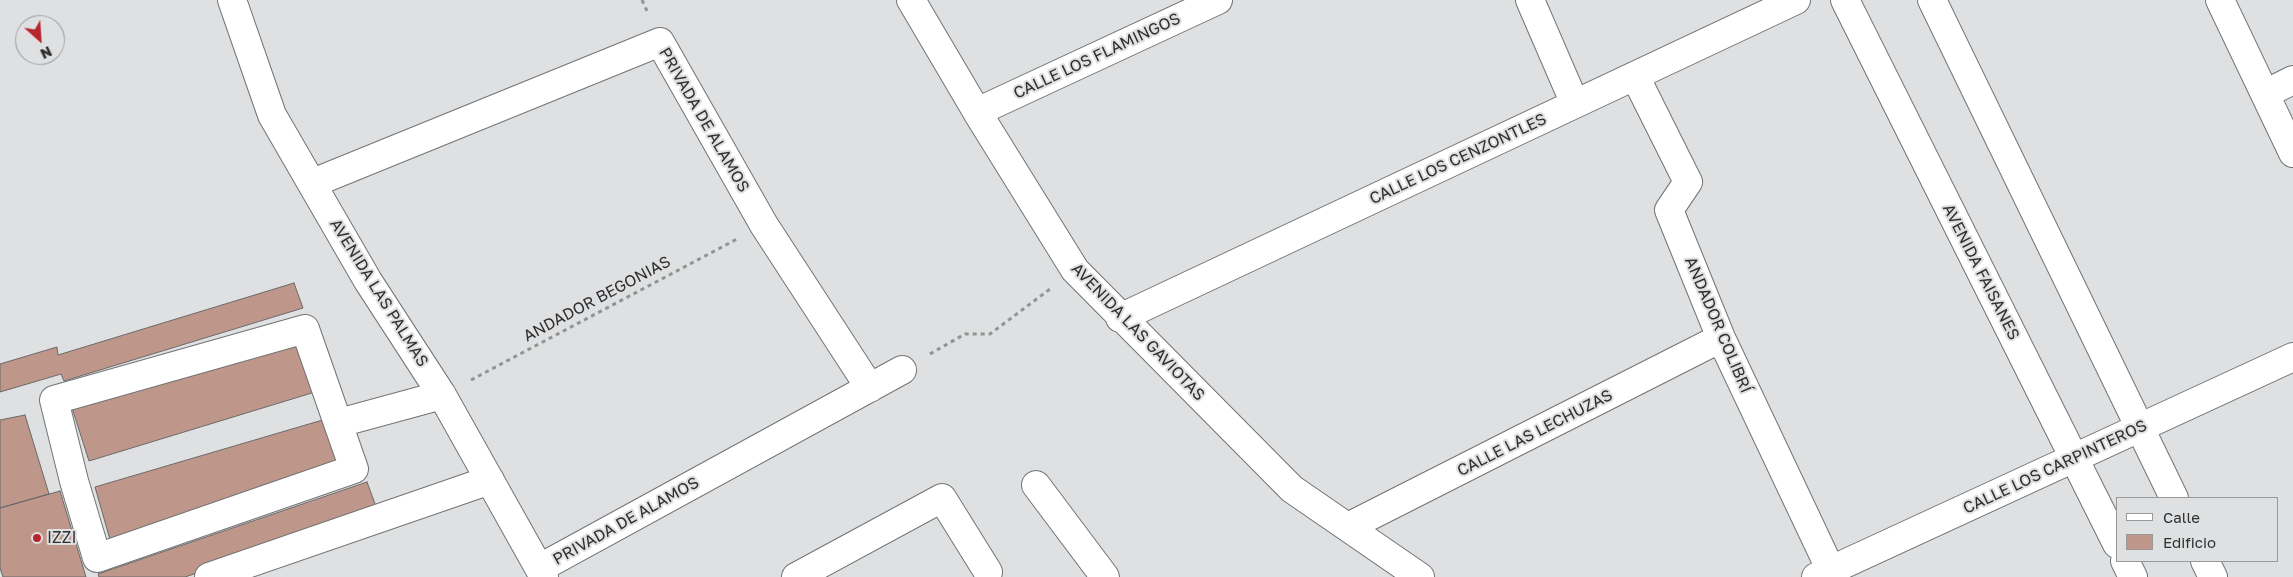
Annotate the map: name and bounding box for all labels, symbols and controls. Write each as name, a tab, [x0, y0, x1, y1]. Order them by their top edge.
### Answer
street label: CALLE LOS FLAMINGOS	[1010, 9, 1184, 103]
north arrow	[15, 15, 65, 65]
text: N	[38, 43, 55, 63]
street label: PRIVADA DE ALAMOS	[655, 44, 753, 196]
street label: CALLE LOS CENZONTLES	[1366, 109, 1550, 209]
street label: AVENIDA FAISANES	[1938, 201, 2024, 343]
street label: AVENIDA LAS PALMAS	[326, 216, 432, 370]
street label: ANDADOR BEGONIAS	[520, 252, 674, 346]
street label: ANDADOR COLIBRÍ	[1681, 254, 1755, 396]
street label: AVENIDA LAS GAVIOTAS	[1067, 259, 1209, 405]
street label: CALLE LAS LECHUZAS	[1454, 385, 1616, 481]
street label: CALLE LOS CARPINTEROS	[1960, 416, 2150, 518]
street label: PRIVADA DE ALAMOS	[550, 473, 702, 569]
legend	[2116, 497, 2278, 562]
text: Calle	[2163, 508, 2200, 526]
place label: IZZI	[47, 528, 76, 548]
marker: IZZI	[31, 532, 43, 544]
text: Edificio	[2163, 533, 2216, 551]

